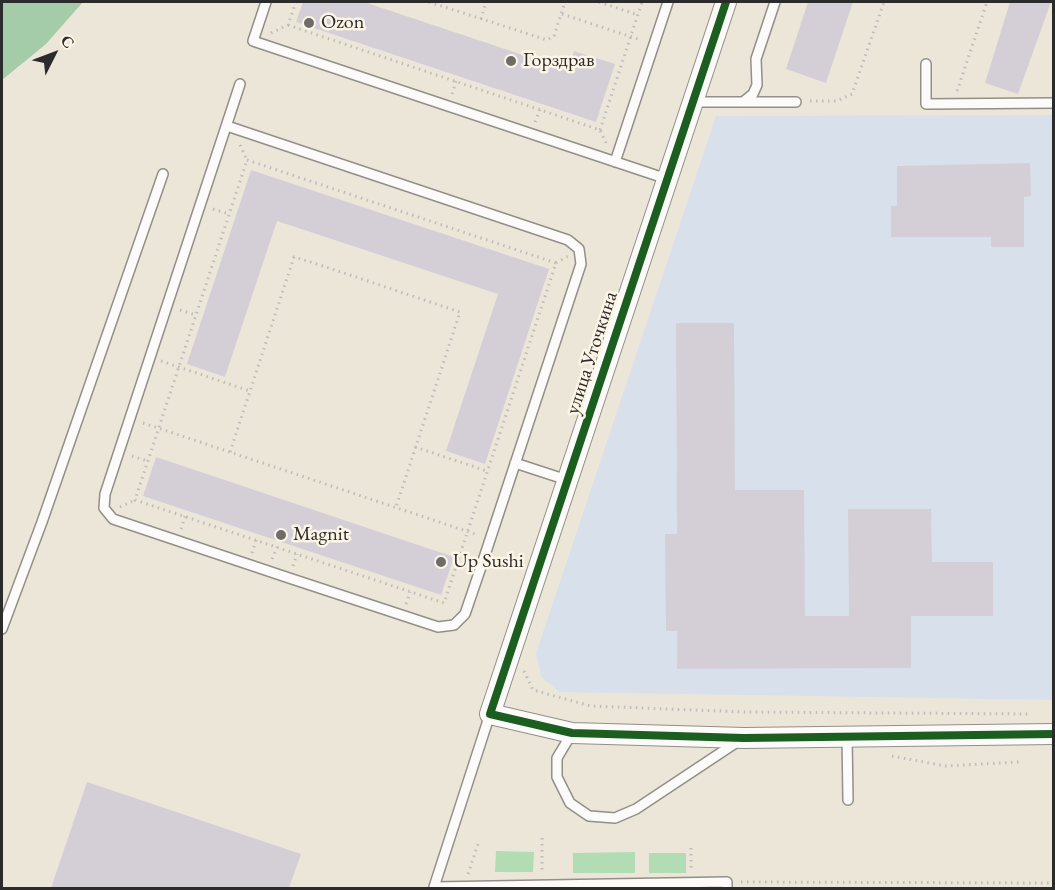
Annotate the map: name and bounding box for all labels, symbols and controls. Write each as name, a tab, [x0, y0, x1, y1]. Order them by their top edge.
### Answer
place label: Ozon	[321, 11, 364, 35]
marker: Ozon	[302, 16, 316, 30]
north arrow	[24, 24, 84, 84]
text: С	[56, 30, 79, 53]
place label: Горздрав	[523, 49, 594, 73]
marker: Горздрав	[504, 54, 518, 68]
street label: улица Уточкина	[561, 289, 623, 417]
place label: Magnit	[293, 523, 349, 547]
marker: Magnit	[274, 528, 288, 542]
place label: Up Sushi	[453, 550, 524, 574]
marker: Up Sushi	[434, 555, 448, 569]

